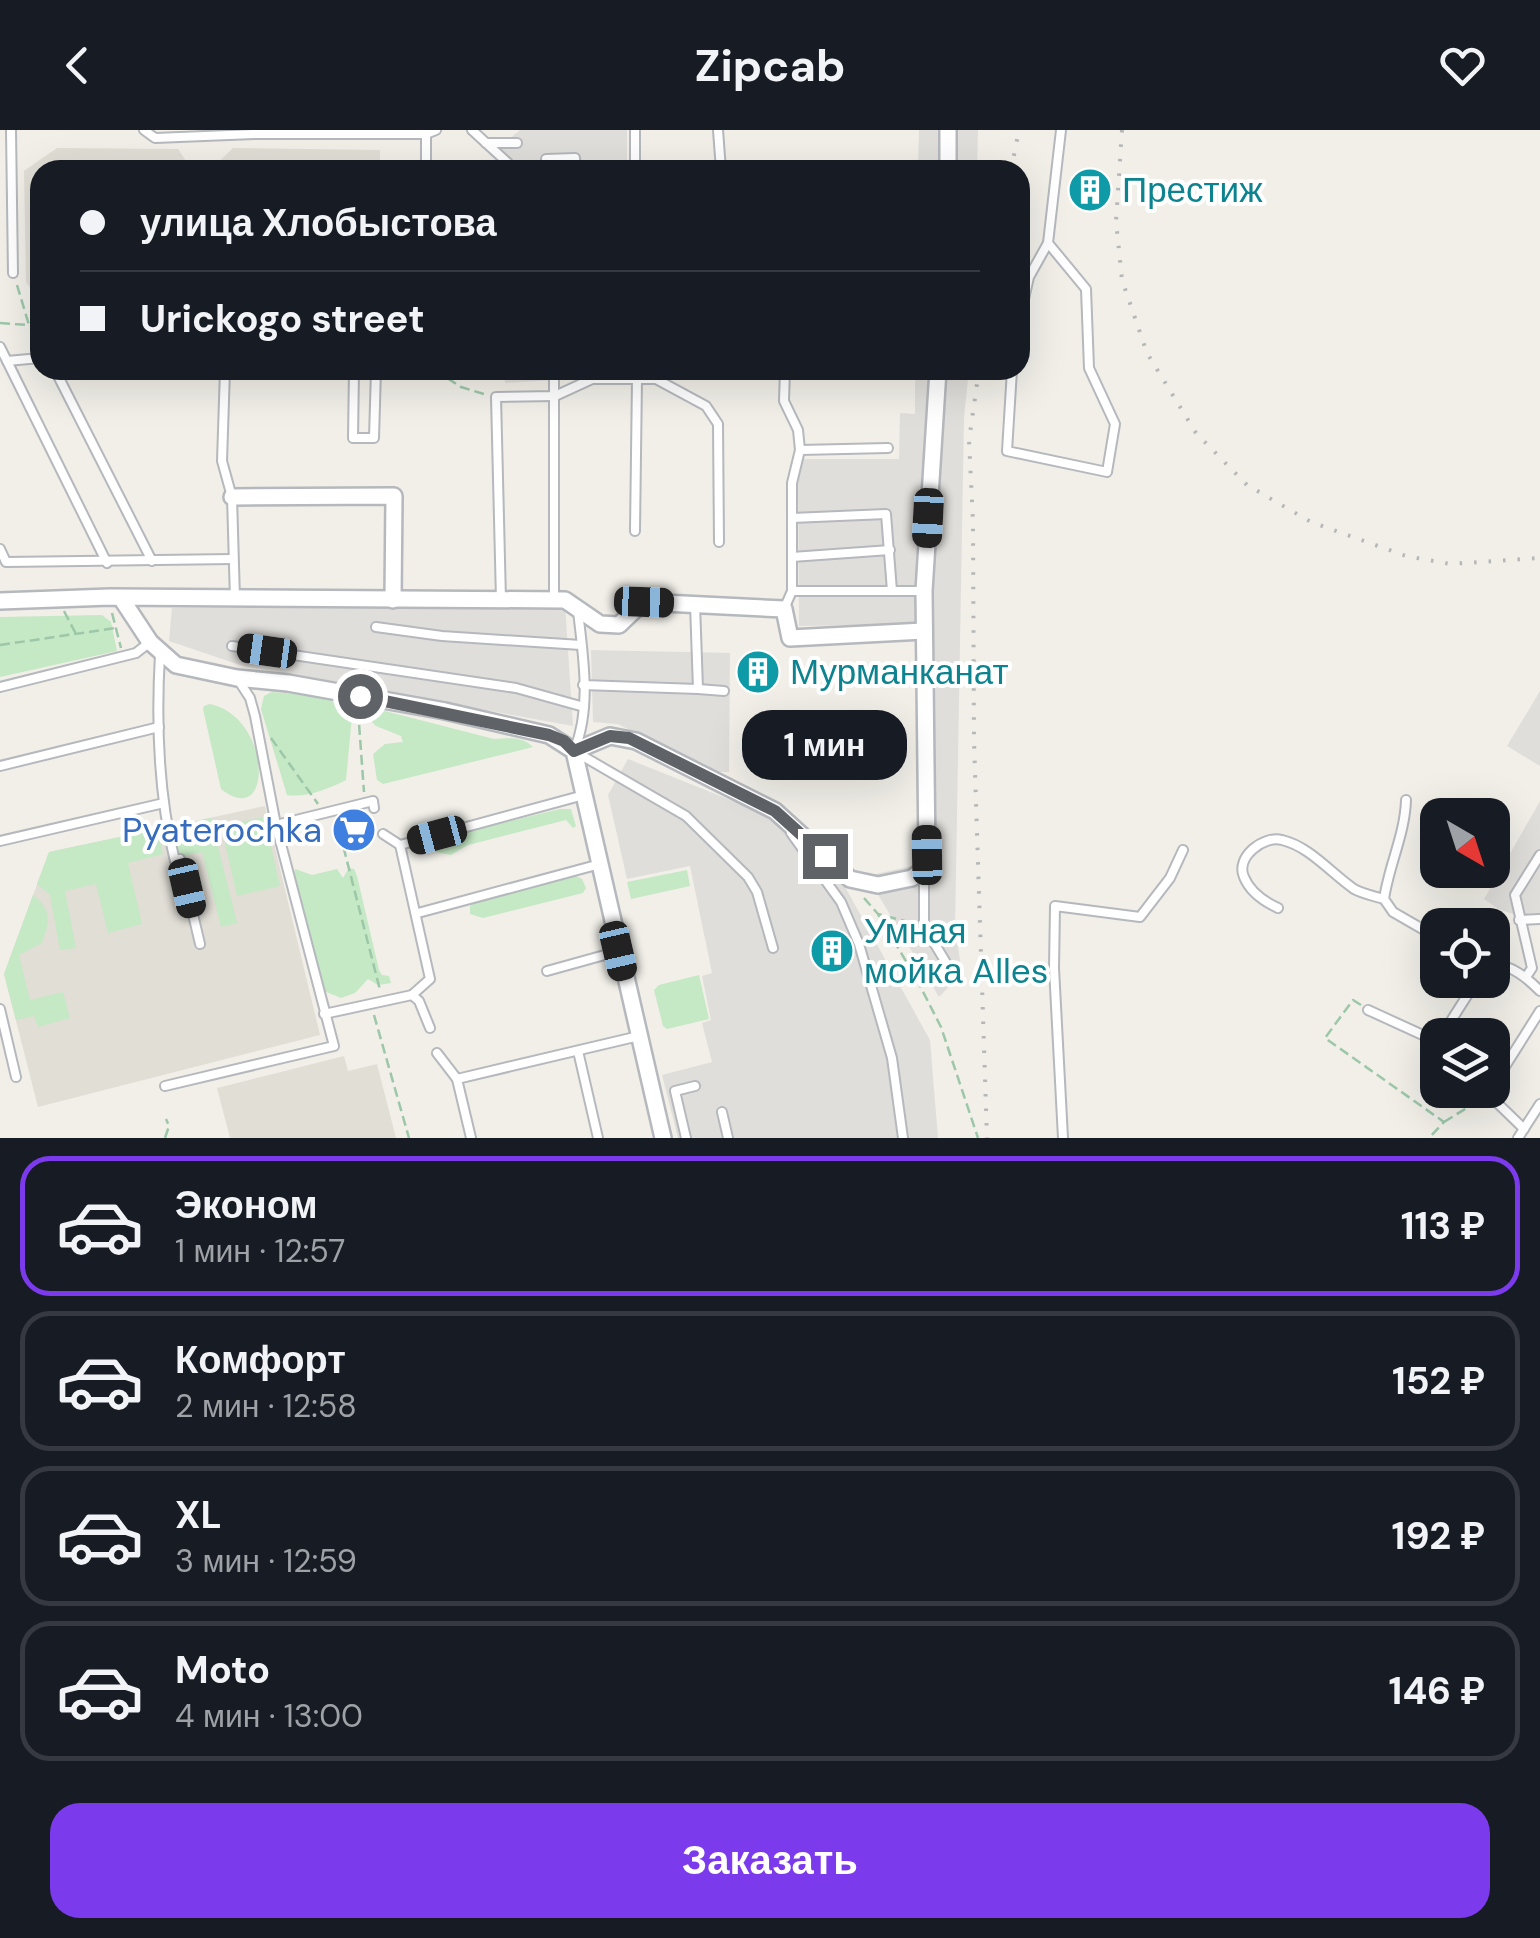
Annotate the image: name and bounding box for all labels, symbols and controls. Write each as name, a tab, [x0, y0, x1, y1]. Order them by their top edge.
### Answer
text: Zipcab	[695, 36, 845, 95]
icon: back	[50, 38, 105, 93]
icon: heart	[1435, 38, 1490, 93]
building icon: Престиж	[1067, 167, 1113, 213]
place label: Престиж	[1122, 167, 1263, 213]
text: улица Хлобыстова	[140, 198, 497, 248]
text: Urickogo street	[140, 294, 425, 344]
car	[911, 487, 945, 549]
car	[613, 586, 675, 618]
car	[235, 632, 299, 670]
building icon: Мурманканат	[735, 649, 781, 695]
place label: Мурманканат	[790, 649, 1009, 695]
route start	[338, 674, 383, 719]
callout: 1 мин	[742, 711, 908, 781]
text: 1 мин	[784, 724, 865, 766]
north arrow	[1420, 798, 1510, 888]
map controls	[1420, 798, 1510, 1108]
place label: Pyaterochka	[122, 807, 322, 853]
supermarket icon: Pyaterochka	[331, 807, 377, 853]
car	[404, 813, 470, 857]
car	[911, 825, 943, 885]
route end	[803, 834, 848, 879]
car	[166, 855, 208, 921]
place label: Умная мойка Alles	[864, 908, 1048, 994]
button: locate	[1420, 908, 1510, 998]
car	[597, 918, 639, 984]
building icon: Умная мойка Alles	[809, 928, 855, 974]
button: layers	[1420, 1018, 1510, 1108]
text: Эконом	[175, 1180, 318, 1230]
icon: car	[55, 1181, 145, 1271]
text: 113 ₽	[1401, 1201, 1485, 1251]
text: 1 мин · 12:57	[175, 1230, 345, 1272]
text: Комфорт	[175, 1335, 346, 1385]
icon: car	[55, 1336, 145, 1426]
text: 152 ₽	[1392, 1356, 1485, 1406]
text: 2 мин · 12:58	[175, 1385, 357, 1427]
text: XL	[175, 1490, 222, 1540]
icon: car	[55, 1491, 145, 1581]
text: 192 ₽	[1392, 1511, 1485, 1561]
text: 3 мин · 12:59	[175, 1540, 357, 1582]
text: Moto	[175, 1645, 270, 1695]
icon: car	[55, 1646, 145, 1736]
text: 146 ₽	[1389, 1666, 1485, 1716]
text: 4 мин · 13:00	[175, 1695, 363, 1737]
button: Заказать	[50, 1803, 1490, 1918]

